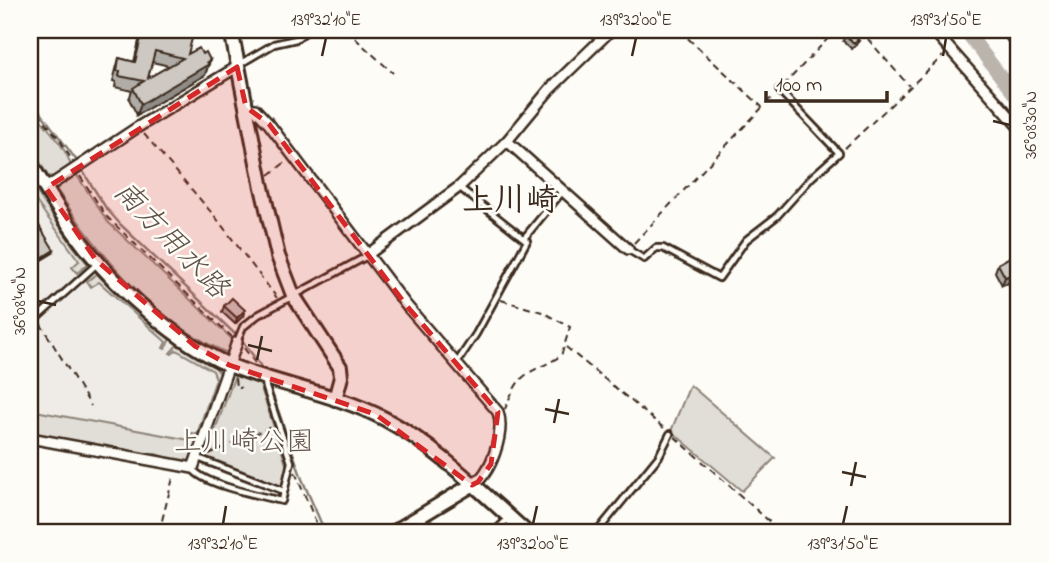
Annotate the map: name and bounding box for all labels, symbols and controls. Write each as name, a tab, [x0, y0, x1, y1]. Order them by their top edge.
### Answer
text: 139°32'10"E	[291, 8, 361, 34]
text: 139°32'00"E	[600, 8, 672, 34]
text: 139°31'50"E	[910, 8, 982, 34]
scale bar	[766, 60, 886, 104]
text: 100 m	[776, 71, 822, 101]
text: 36°08'30"N	[1019, 91, 1045, 159]
water label: 南方用水路	[102, 172, 239, 312]
district label: 上川崎	[462, 179, 558, 226]
text: 36°08'40"N	[8, 267, 34, 335]
park label: 上川崎公園	[174, 423, 314, 464]
text: 139°32'10"E	[188, 532, 258, 558]
text: 139°32'00"E	[497, 532, 569, 558]
text: 139°31'50"E	[807, 532, 879, 558]

